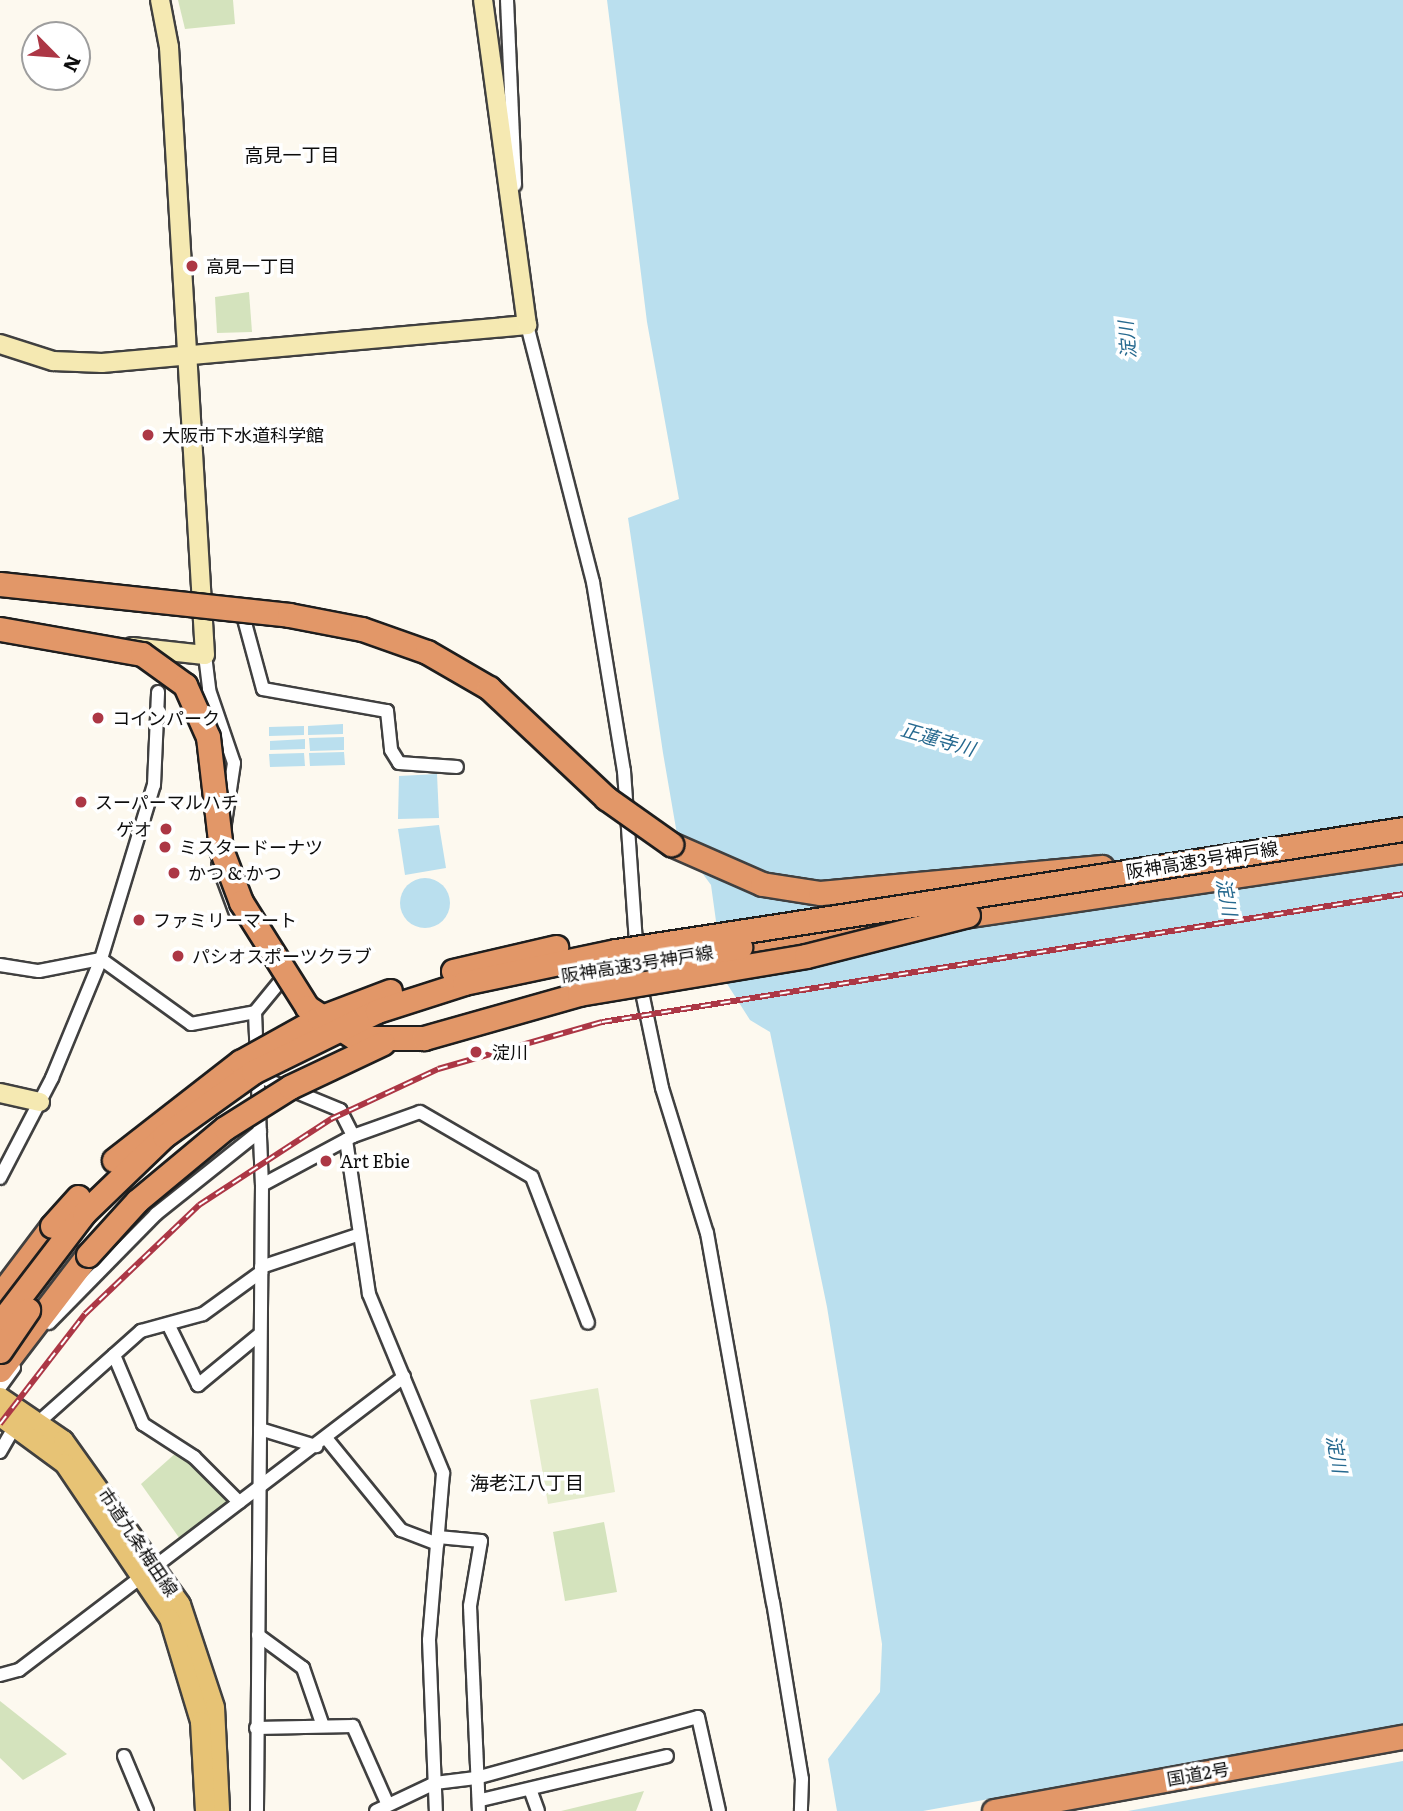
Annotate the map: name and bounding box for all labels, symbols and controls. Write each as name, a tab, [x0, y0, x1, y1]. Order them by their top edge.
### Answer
north arrow	[21, 21, 91, 91]
text: N	[57, 51, 89, 77]
district label: 高見一丁目	[245, 144, 339, 166]
place label: 高見一丁目	[206, 255, 296, 277]
marker: 高見一丁目	[184, 258, 200, 274]
water label: 淀川	[1114, 320, 1140, 360]
place label: 大阪市下水道科学館	[162, 424, 324, 446]
marker: 大阪市下水道科学館	[140, 427, 156, 443]
place label: コインパーク	[112, 707, 220, 729]
marker: コインパーク	[90, 710, 106, 726]
water label: 正蓮寺川	[898, 718, 978, 760]
place label: スーパーマルハチ	[95, 791, 239, 813]
marker: スーパーマルハチ	[73, 794, 89, 810]
place label: ゲオ	[116, 818, 152, 840]
marker: ゲオ	[158, 821, 174, 837]
place label: ミスタードーナツ	[179, 836, 323, 858]
street label: 阪神高速3号神戸線	[1124, 837, 1280, 883]
marker: ミスタードーナツ	[157, 839, 173, 855]
place label: かつ & かつ	[188, 862, 282, 884]
marker: かつ & かつ	[166, 865, 182, 881]
water label: 淀川	[1212, 876, 1242, 918]
place label: ファミリーマート	[153, 909, 297, 931]
marker: ファミリーマート	[131, 912, 147, 928]
street label: 阪神高速3号神戸線	[559, 941, 715, 987]
place label: パシオスポーツクラブ	[192, 945, 372, 967]
marker: パシオスポーツクラブ	[170, 948, 186, 964]
place label: 淀川	[492, 1041, 528, 1063]
marker: 淀川	[466, 1042, 486, 1062]
place label: Art Ebie	[340, 1150, 410, 1172]
marker: Art Ebie	[318, 1153, 334, 1169]
water label: 淀川	[1322, 1433, 1352, 1475]
district label: 海老江八丁目	[470, 1472, 584, 1494]
street label: 市道九条梅田線	[94, 1484, 182, 1600]
street label: 国道2号	[1165, 1758, 1231, 1790]

